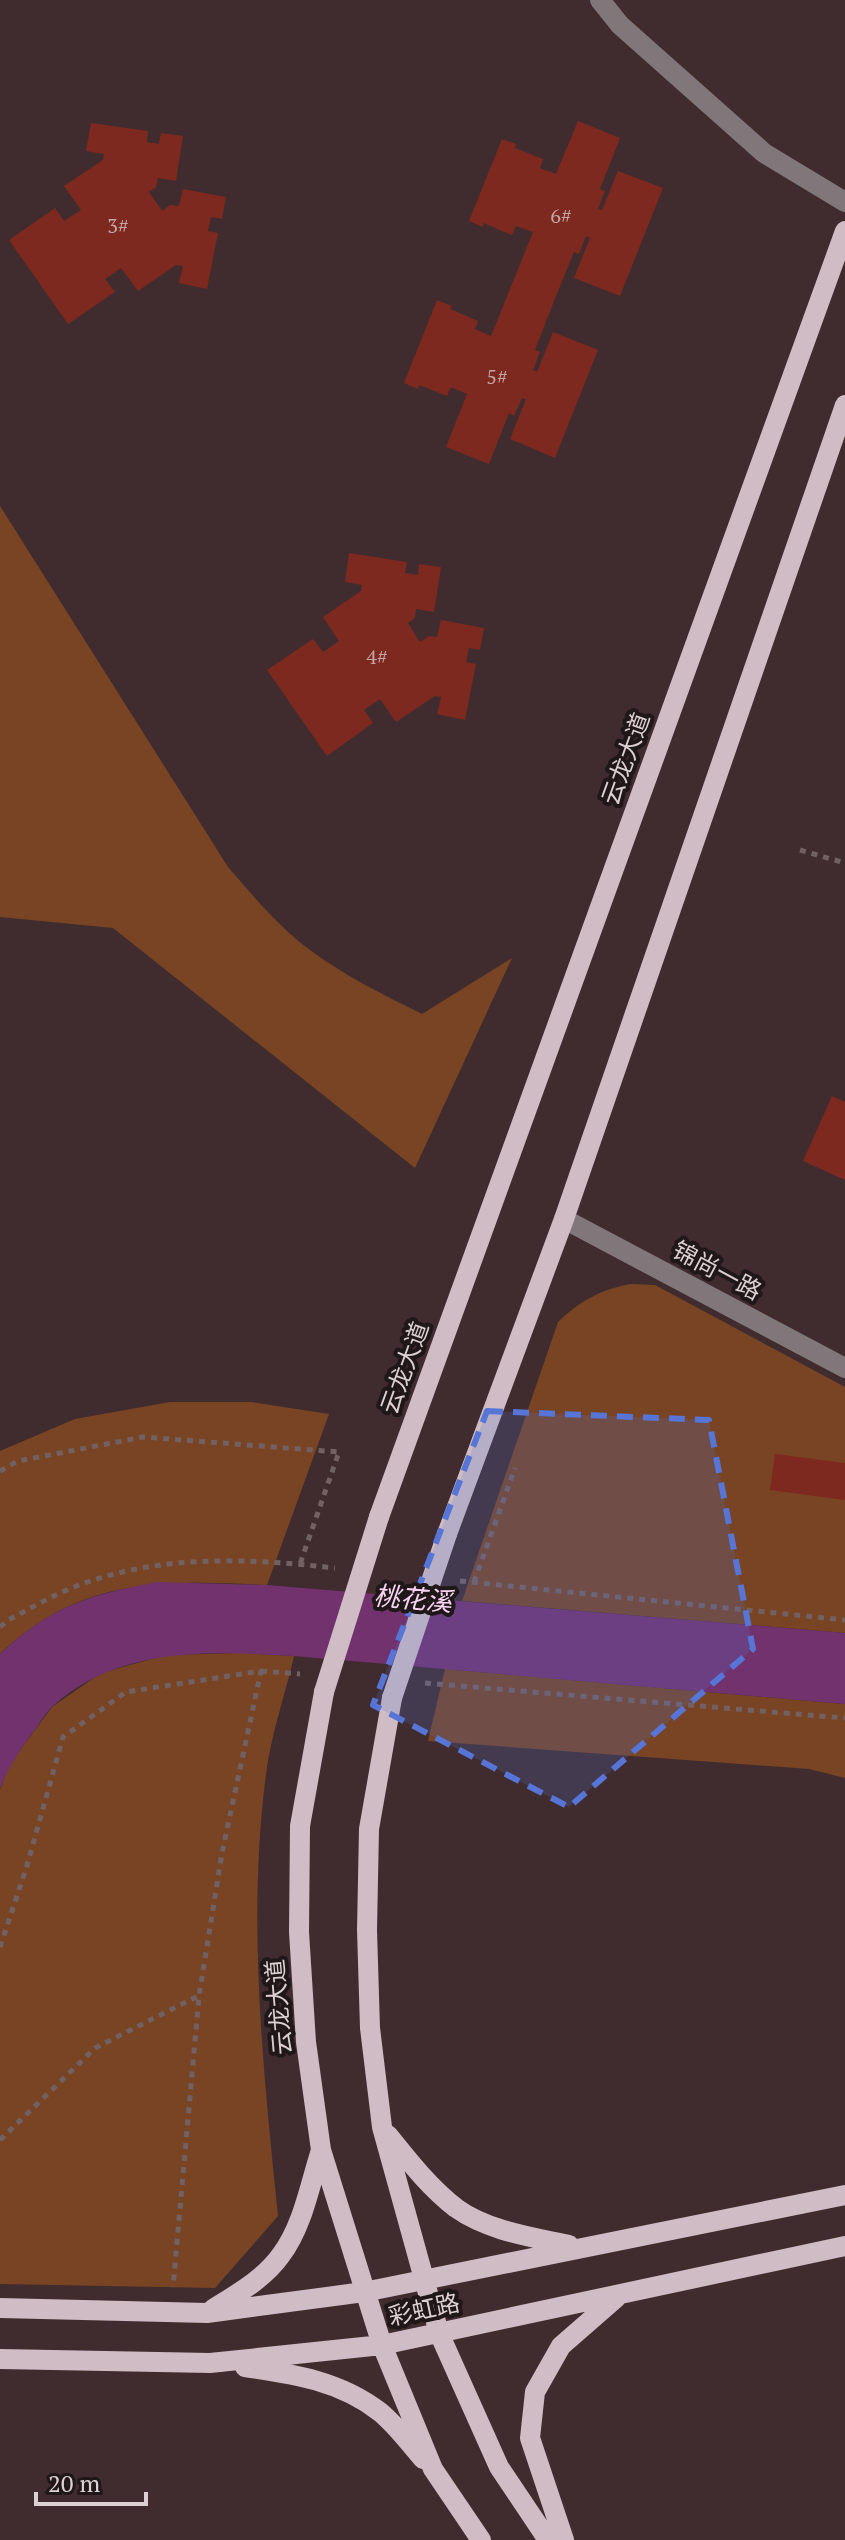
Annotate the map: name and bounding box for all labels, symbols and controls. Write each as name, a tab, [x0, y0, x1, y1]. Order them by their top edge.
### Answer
house number: 6#	[550, 202, 572, 229]
house number: 3#	[107, 212, 129, 239]
house number: 5#	[486, 363, 508, 390]
house number: 4#	[366, 643, 388, 670]
street label: 云龙大道	[594, 708, 657, 809]
street label: 锦尚一路	[668, 1233, 767, 1307]
street label: 云龙大道	[373, 1317, 436, 1418]
water label: 桃花溪	[373, 1578, 456, 1619]
street label: 云龙大道	[258, 1958, 298, 2056]
street label: 彩虹路	[385, 2286, 462, 2332]
scale bar	[36, 2456, 146, 2506]
text: 20 m	[48, 2467, 100, 2499]

